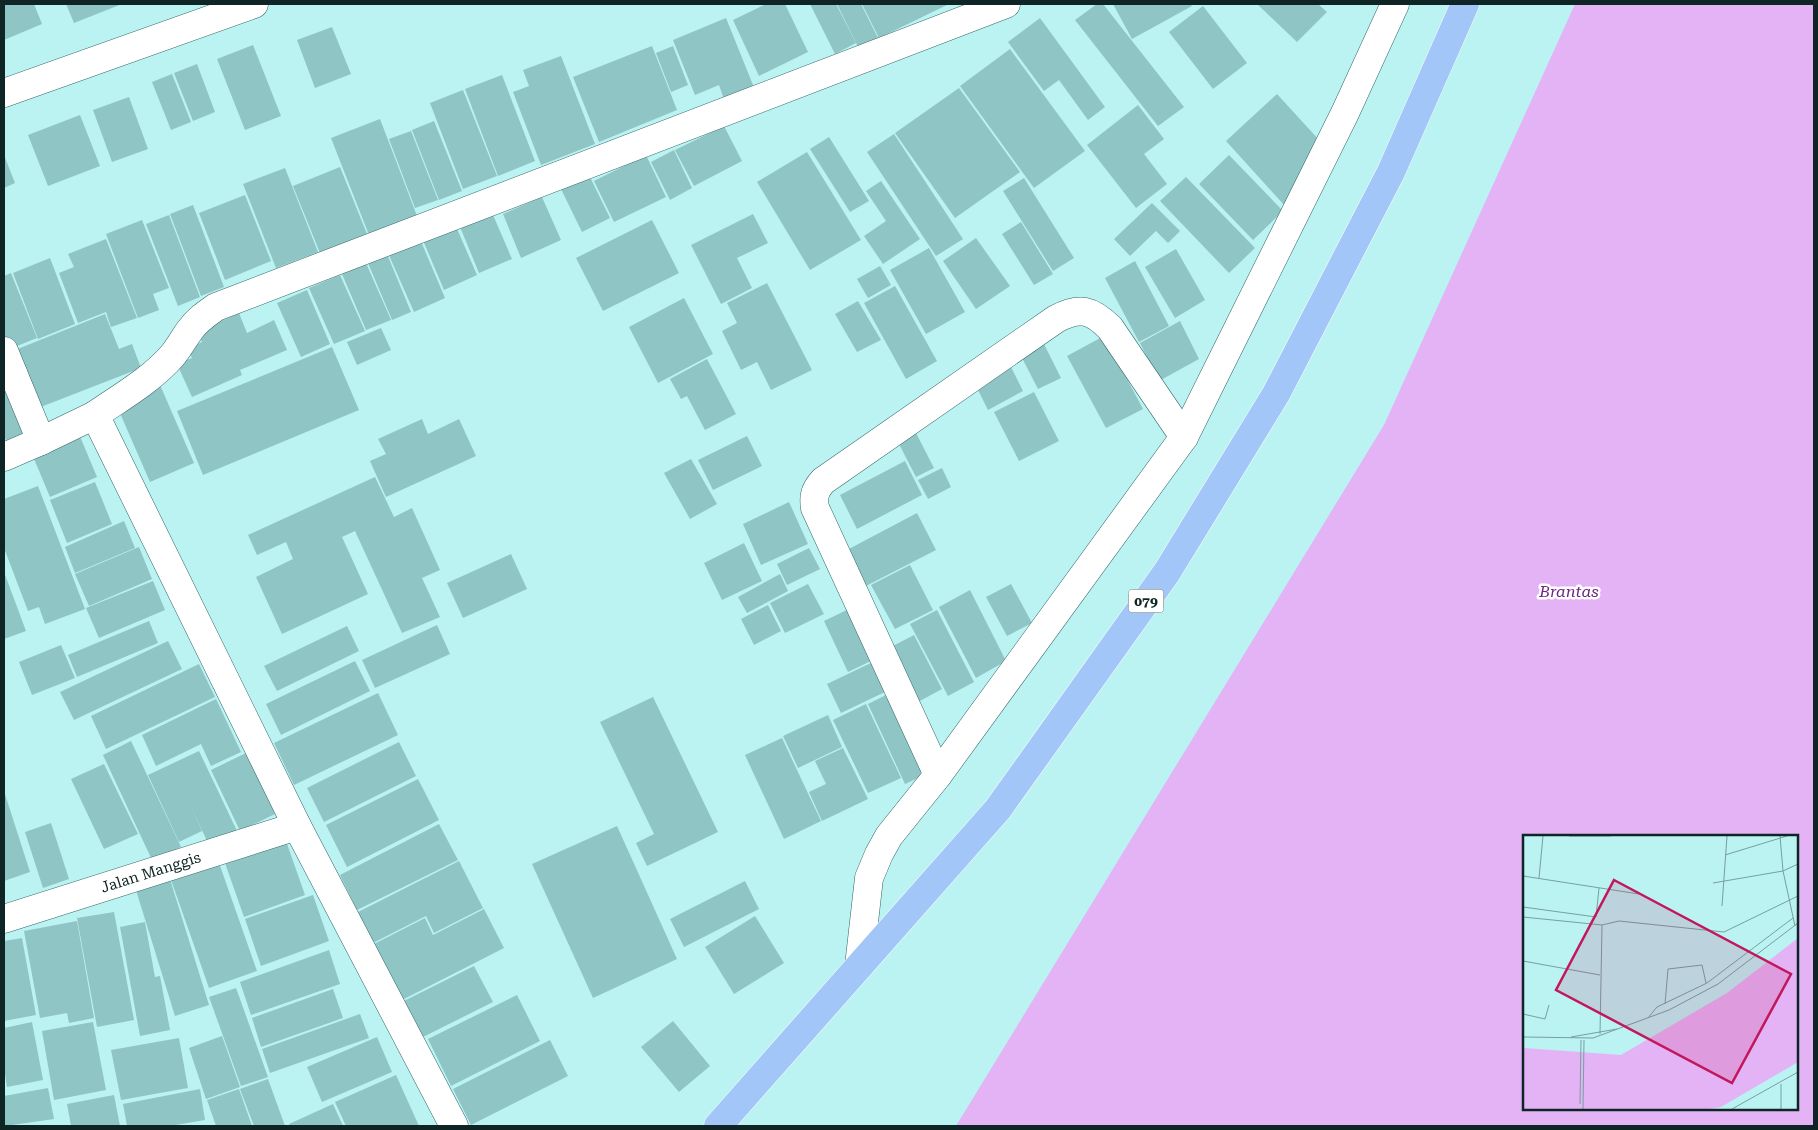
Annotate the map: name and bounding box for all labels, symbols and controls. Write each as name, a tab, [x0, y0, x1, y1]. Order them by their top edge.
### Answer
water label: Brantas	[1538, 582, 1599, 601]
road number: 079	[1128, 590, 1164, 612]
inset map	[1523, 835, 1798, 1110]
street label: Jalan Manggis	[99, 848, 203, 897]

